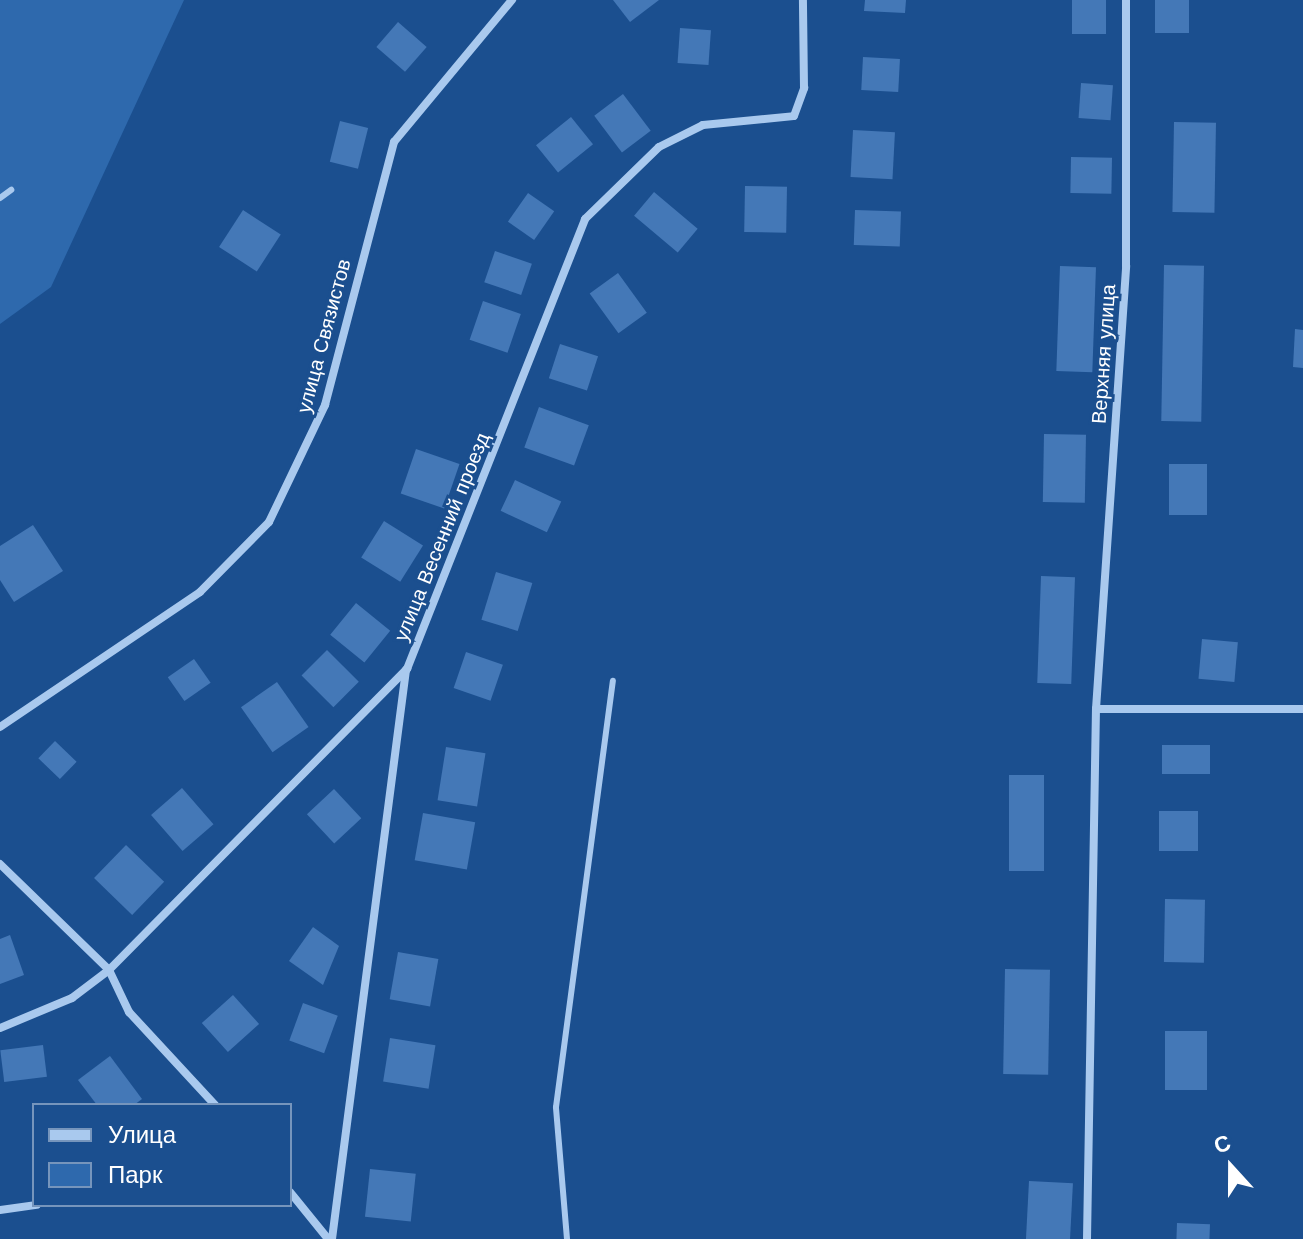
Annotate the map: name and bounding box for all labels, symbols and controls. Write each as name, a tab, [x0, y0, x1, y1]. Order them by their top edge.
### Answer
street label: улица Связистов	[292, 256, 356, 416]
street label: Верхняя улица	[1087, 283, 1121, 425]
street label: улица Весенний проезд	[389, 429, 495, 645]
legend	[32, 1103, 292, 1207]
text: Улица	[108, 1121, 176, 1149]
north arrow	[1191, 1127, 1271, 1207]
text: С	[1210, 1130, 1234, 1159]
text: Парк	[108, 1161, 162, 1189]

